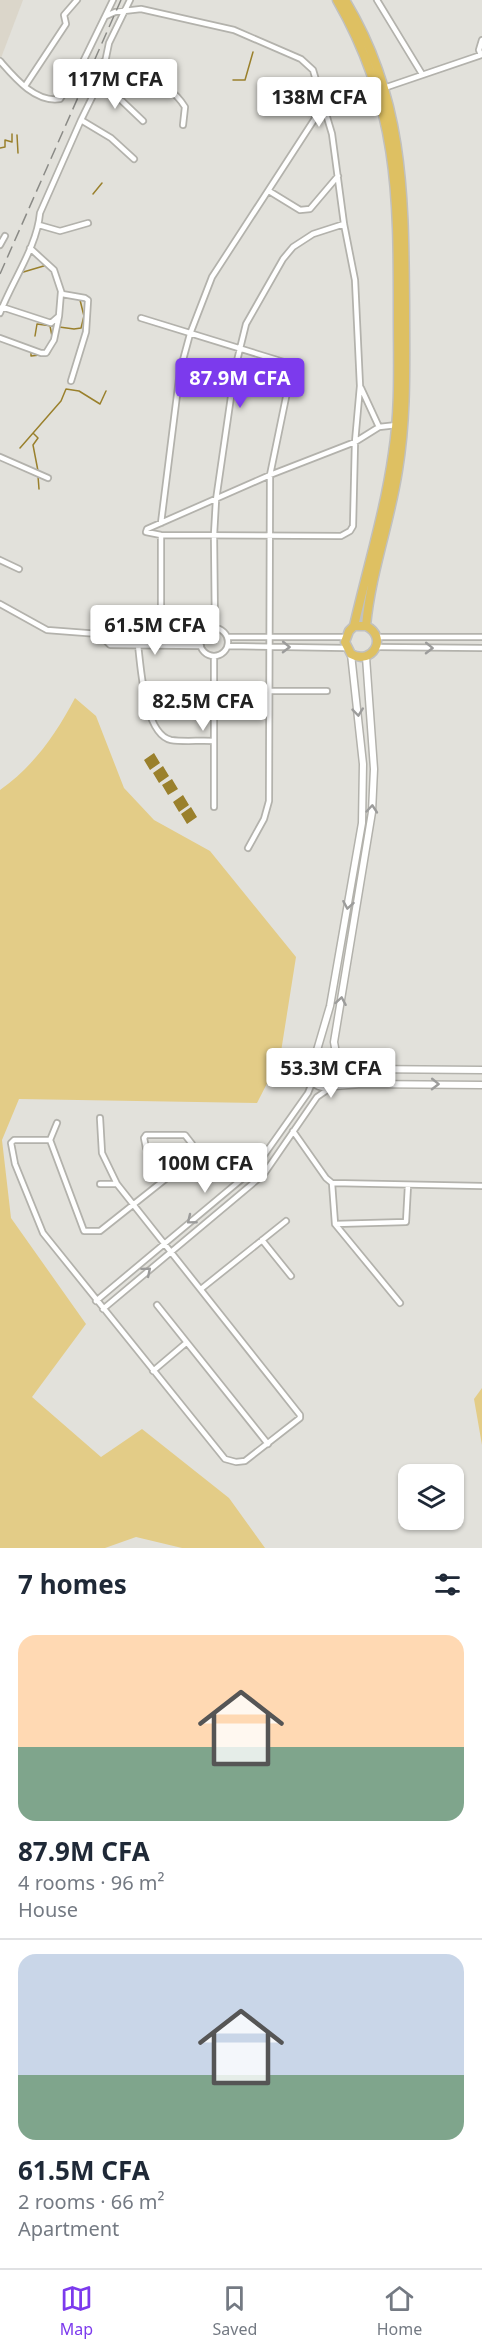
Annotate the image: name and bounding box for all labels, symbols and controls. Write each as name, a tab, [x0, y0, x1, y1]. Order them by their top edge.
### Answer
pin: 117M CFA	[53, 59, 177, 110]
text: 117M CFA	[67, 65, 163, 92]
pin: 138M CFA	[257, 77, 381, 128]
text: 138M CFA	[271, 83, 367, 110]
pin: 87.9M CFA	[171, 358, 309, 409]
text: 87.9M CFA	[189, 364, 291, 391]
pin: 61.5M CFA	[86, 605, 224, 656]
text: 61.5M CFA	[104, 611, 206, 638]
one-way arrow	[282, 641, 291, 653]
one-way arrow	[425, 642, 434, 654]
pin: 82.5M CFA	[134, 681, 272, 732]
text: 82.5M CFA	[152, 687, 254, 714]
one-way arrow	[351, 707, 364, 716]
one-way arrow	[365, 804, 378, 813]
one-way arrow	[342, 900, 355, 910]
one-way arrow	[334, 997, 347, 1007]
pin: 53.3M CFA	[262, 1048, 400, 1099]
text: 53.3M CFA	[280, 1054, 382, 1081]
one-way arrow	[430, 1078, 439, 1091]
pin: 100M CFA	[143, 1143, 267, 1194]
text: 100M CFA	[157, 1149, 253, 1176]
one-way arrow	[187, 1213, 198, 1224]
one-way arrow	[140, 1267, 151, 1278]
map controls	[398, 1464, 464, 1530]
button: layers	[398, 1464, 464, 1530]
text: 7 homes	[18, 1566, 127, 1602]
icon: filters	[431, 1568, 464, 1601]
icon: home	[187, 1674, 295, 1782]
text: 87.9M CFA	[18, 1833, 150, 1869]
text: 4 rooms · 96 m²	[18, 1869, 165, 1896]
text: House	[18, 1896, 78, 1923]
icon: home	[187, 1993, 295, 2101]
text: 61.5M CFA	[18, 2152, 150, 2188]
text: 2 rooms · 66 m²	[18, 2188, 165, 2215]
text: Apartment	[18, 2215, 119, 2242]
tab: Map	[60, 2282, 93, 2340]
tab: Saved	[213, 2282, 257, 2340]
tab: Home	[377, 2282, 422, 2340]

